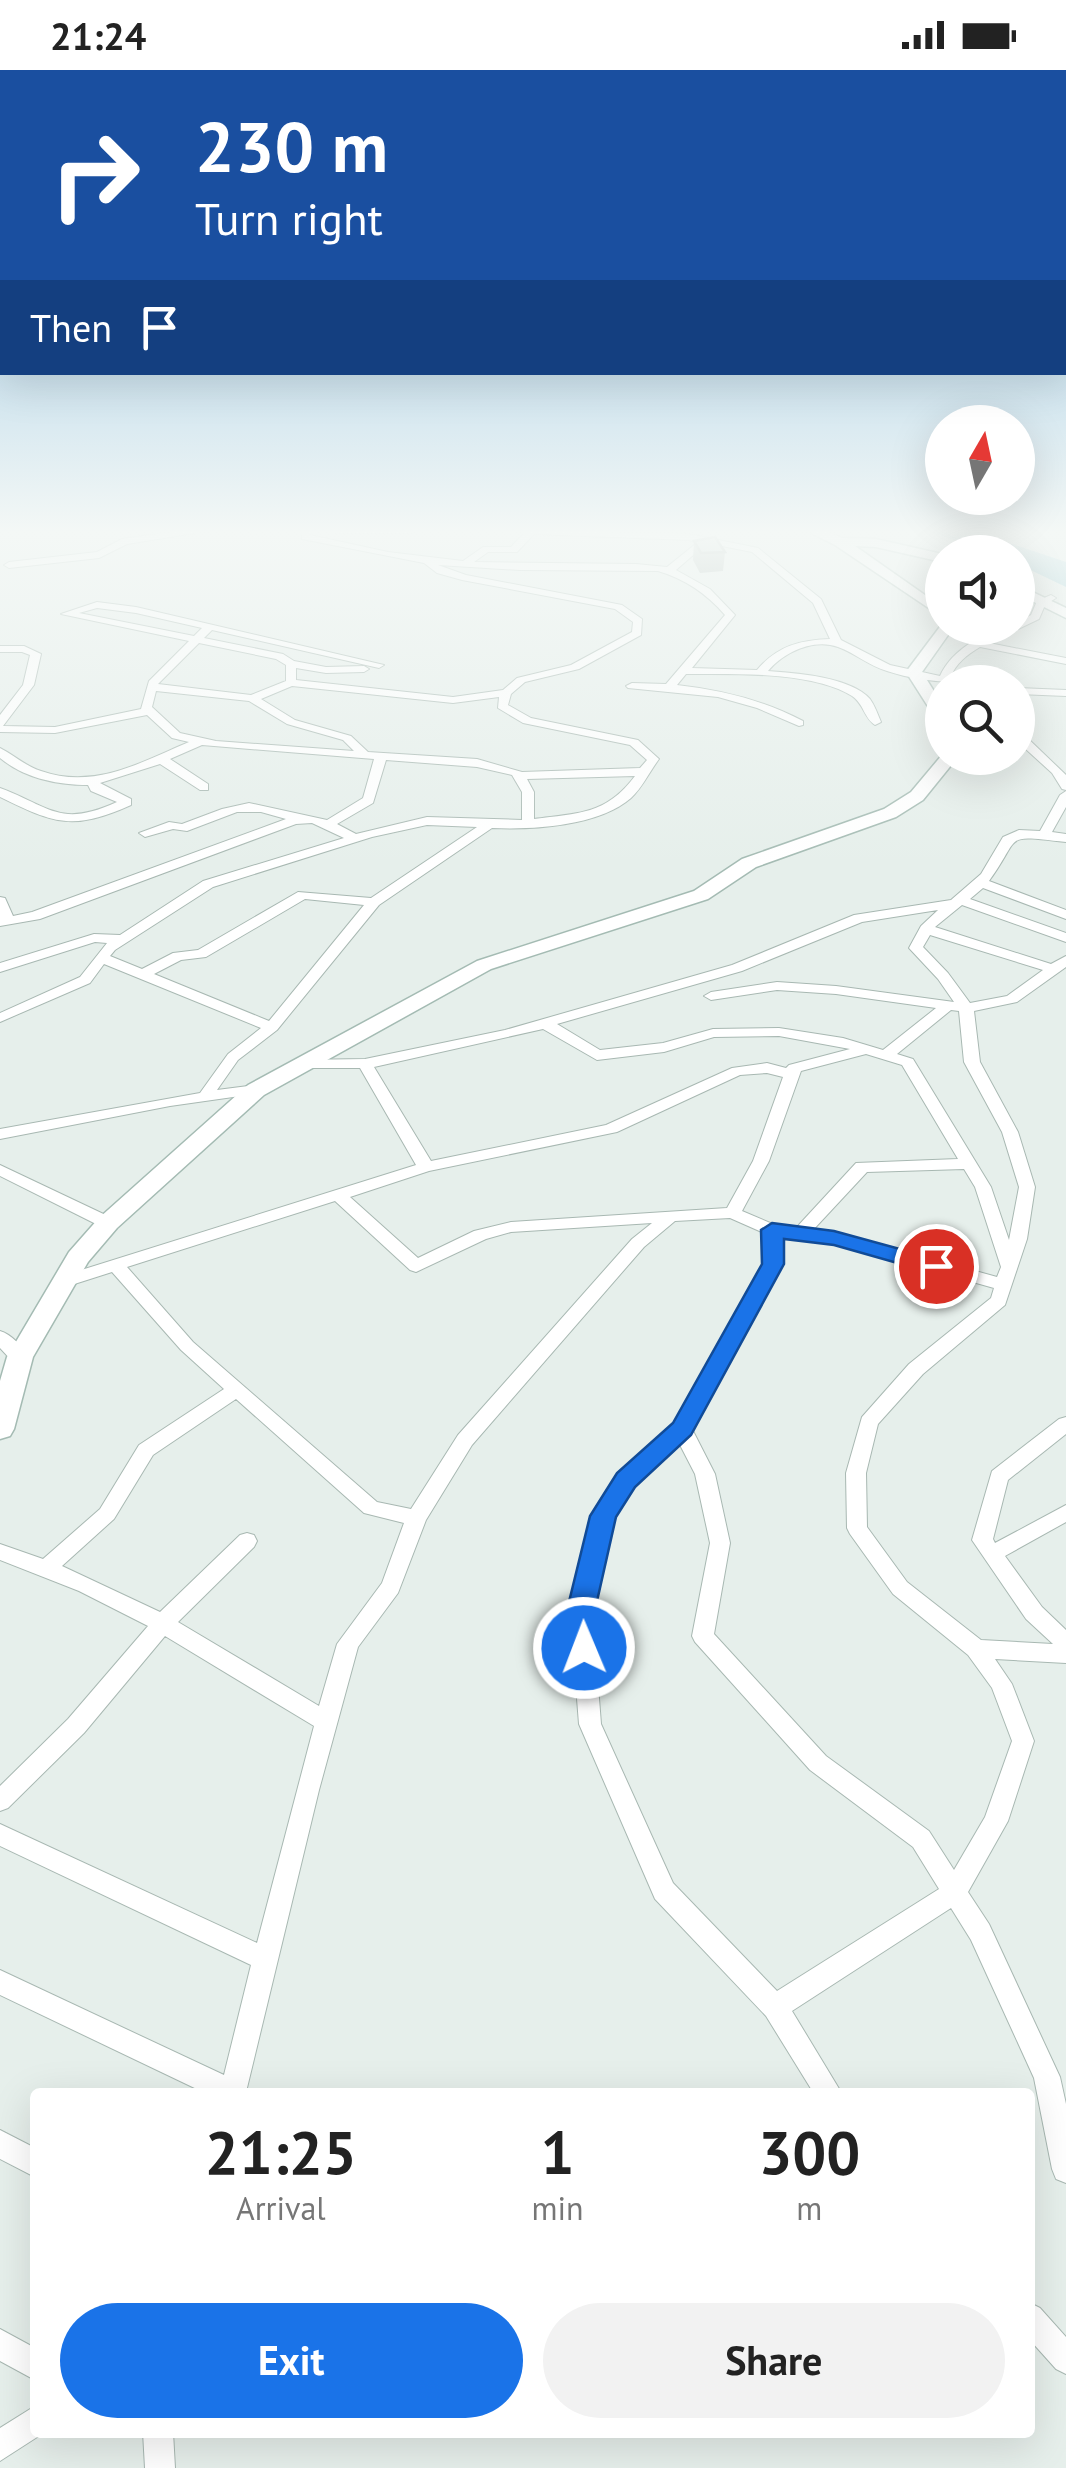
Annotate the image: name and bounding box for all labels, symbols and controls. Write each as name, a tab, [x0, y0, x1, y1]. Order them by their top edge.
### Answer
text: 21:24	[50, 11, 146, 60]
text: 230 m	[195, 101, 388, 191]
icon: right	[30, 110, 160, 240]
text: Turn right	[195, 189, 383, 247]
icon: arrive	[132, 300, 187, 355]
text: Then	[30, 303, 112, 352]
north arrow	[925, 405, 1035, 515]
map controls	[925, 405, 1035, 775]
button: sound	[925, 535, 1035, 645]
button: search	[925, 665, 1035, 775]
pin	[894, 1224, 979, 1309]
icon: arrive	[909, 1239, 964, 1294]
position arrow	[532, 1596, 636, 1700]
text: 21:25	[205, 2113, 357, 2191]
text: 1	[541, 2113, 575, 2191]
text: 300	[758, 2113, 860, 2191]
text: Arrival	[236, 2187, 326, 2229]
text: min	[532, 2187, 584, 2229]
text: m	[796, 2187, 822, 2229]
button: Exit	[60, 2303, 523, 2418]
button: Share	[543, 2303, 1005, 2418]

